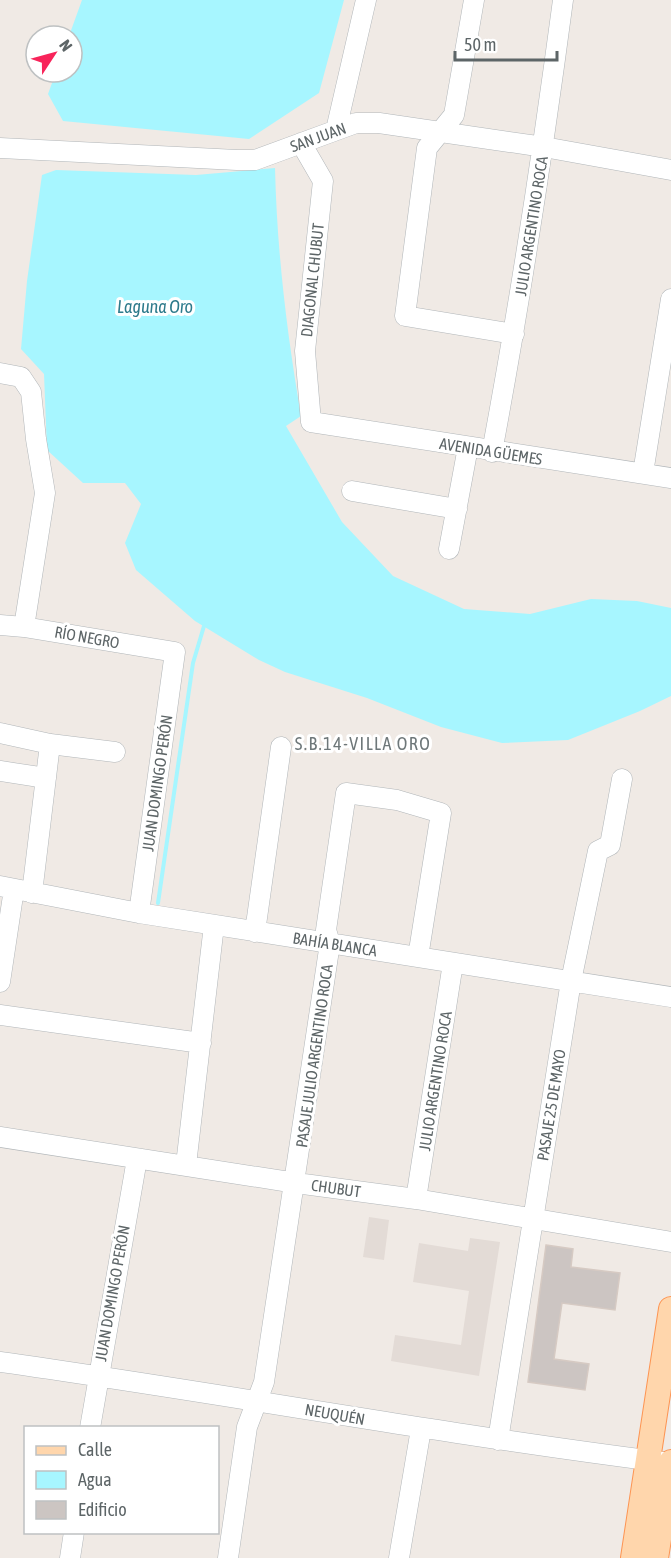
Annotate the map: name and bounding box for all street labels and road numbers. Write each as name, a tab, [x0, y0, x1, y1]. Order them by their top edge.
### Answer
street label: SAN JUAN	[288, 119, 348, 155]
street label: JULIO ARGENTINO ROCA	[511, 155, 551, 297]
street label: DIAGONAL CHUBUT	[297, 222, 327, 338]
street label: AVENIDA GÜEMES	[438, 434, 544, 468]
street label: RÍO NEGRO	[53, 622, 121, 652]
street label: JUAN DOMINGO PERÓN	[138, 713, 176, 853]
street label: BAHÍA BLANCA	[292, 928, 379, 960]
street label: PASAJE JULIO ARGENTINO ROCA	[292, 963, 336, 1149]
street label: JULIO ARGENTINO ROCA	[415, 1010, 455, 1152]
street label: PASAJE 25 DE MAYO	[533, 1048, 569, 1162]
street label: CHUBUT	[310, 1176, 362, 1200]
street label: JUAN DOMINGO PERÓN	[91, 1224, 133, 1362]
street label: NEUQUÉN	[304, 1400, 366, 1428]

